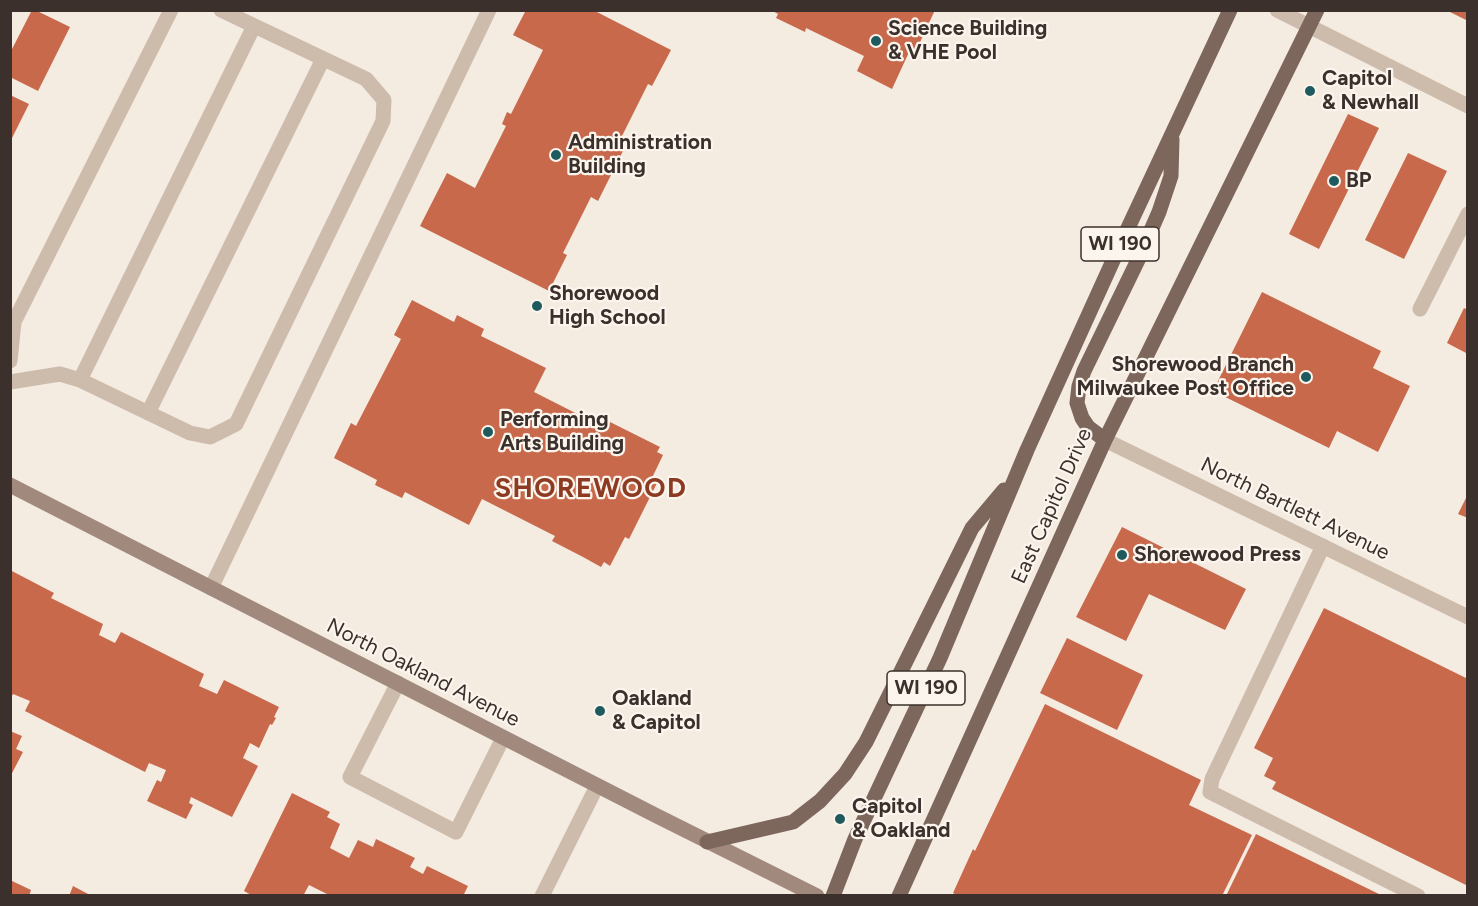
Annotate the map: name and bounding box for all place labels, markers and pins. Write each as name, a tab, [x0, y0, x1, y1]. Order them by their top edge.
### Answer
place label: Science Building & VHE Pool	[888, 16, 1047, 66]
marker: Science Building & VHE Pool	[869, 34, 883, 48]
place label: Capitol & Newhall	[1322, 66, 1419, 116]
marker: Capitol & Newhall	[1303, 84, 1317, 98]
place label: Administration Building	[568, 130, 712, 180]
marker: Administration Building	[549, 148, 563, 162]
place label: BP	[1346, 168, 1372, 194]
marker: BP	[1327, 174, 1341, 188]
place label: Shorewood High School	[549, 281, 666, 331]
marker: Shorewood High School	[530, 299, 544, 313]
place label: Shorewood Branch Milwaukee Post Office	[1076, 352, 1294, 402]
marker: Shorewood Branch Milwaukee Post Office	[1299, 370, 1313, 384]
place label: Performing Arts Building	[500, 407, 624, 457]
marker: Performing Arts Building	[481, 425, 495, 439]
place label: Shorewood Press	[1134, 542, 1301, 568]
marker: Shorewood Press	[1115, 548, 1129, 562]
place label: Oakland & Capitol	[612, 686, 701, 736]
marker: Oakland & Capitol	[593, 704, 607, 718]
place label: Capitol & Oakland	[852, 794, 950, 844]
marker: Capitol & Oakland	[833, 812, 847, 826]

